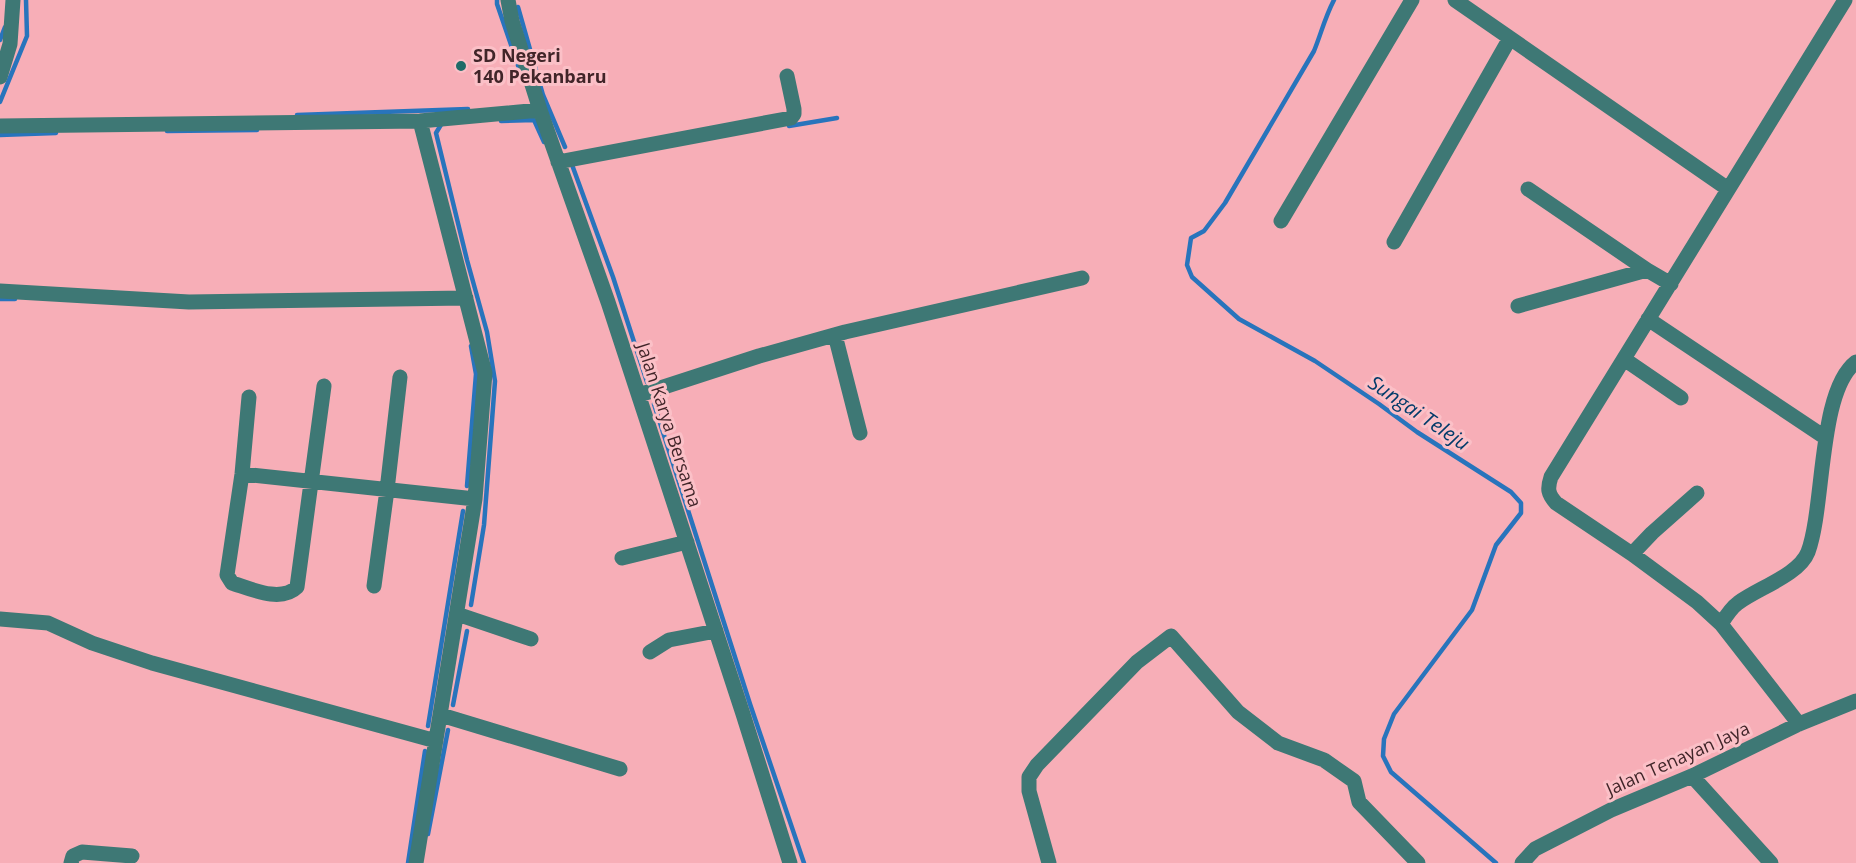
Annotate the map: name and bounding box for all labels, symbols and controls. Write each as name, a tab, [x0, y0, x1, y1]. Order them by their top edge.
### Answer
place label: SD Negeri 140 Pekanbaru	[473, 43, 607, 88]
marker: SD Negeri 140 Pekanbaru	[454, 59, 468, 73]
street label: Jalan Karya Bersama	[631, 338, 708, 510]
water label: Sungai Teleju	[1363, 369, 1475, 456]
street label: Jalan Tenayan Jaya	[1600, 716, 1753, 801]

